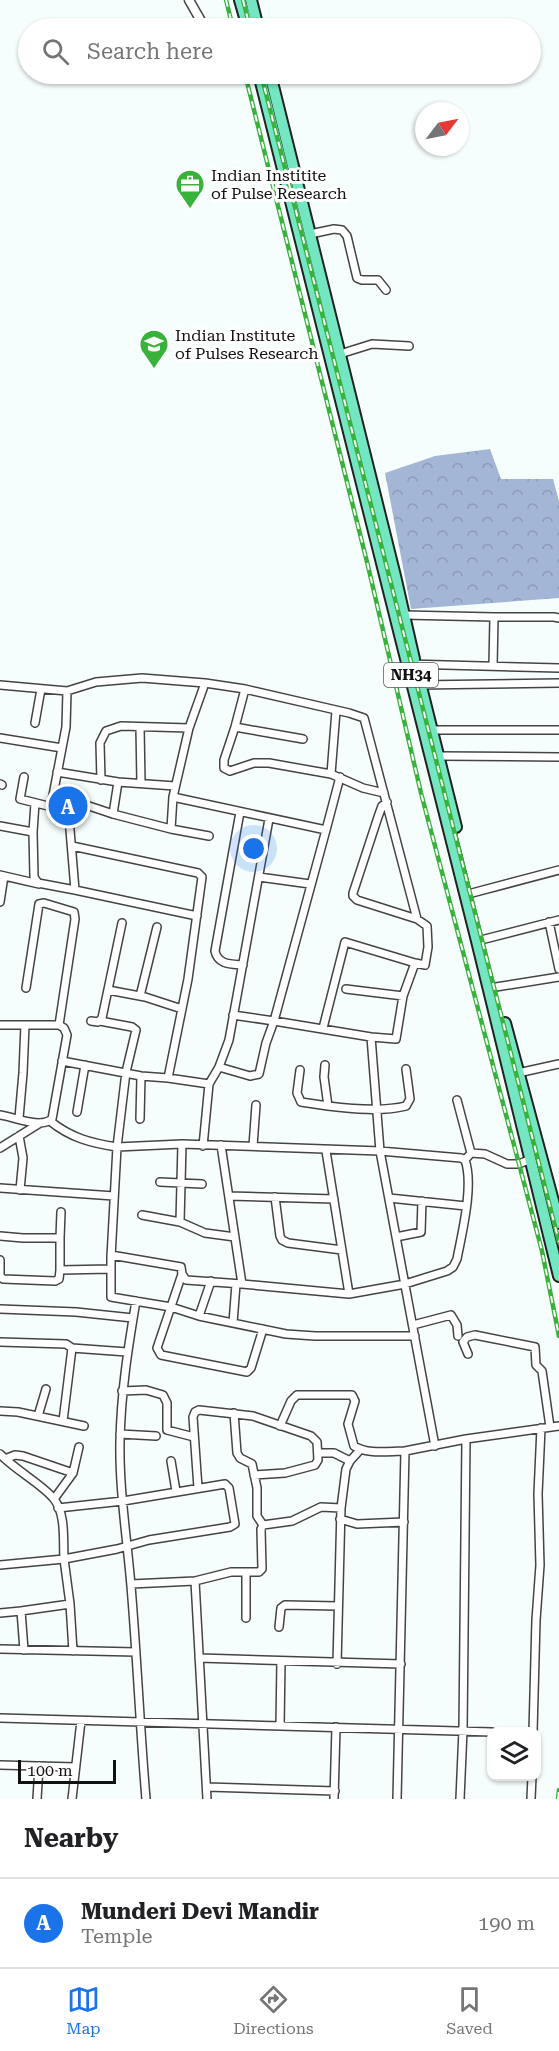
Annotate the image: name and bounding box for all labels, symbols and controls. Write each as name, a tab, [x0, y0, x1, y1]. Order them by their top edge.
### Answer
search box	[18, 18, 541, 84]
icon: search	[39, 35, 72, 68]
text: Search here	[87, 39, 213, 64]
north arrow	[415, 102, 469, 156]
place label: Indian Institite of Pulse Research	[211, 166, 347, 203]
office icon: Indian Institite of Pulse Research	[174, 168, 206, 210]
place label: Indian Institute of Pulses Research	[175, 326, 319, 363]
school or university icon: Indian Institute of Pulses Research	[138, 328, 170, 370]
road number: NH34	[384, 663, 438, 687]
pin: A	[48, 784, 88, 828]
your location	[239, 834, 268, 863]
map controls	[487, 1727, 541, 1781]
button: layers	[487, 1727, 541, 1781]
scale bar	[18, 1757, 116, 1784]
text: 100 m	[27, 1761, 73, 1780]
text: Nearby	[24, 1823, 118, 1853]
text: Munderi Devi Mandir	[81, 1899, 319, 1924]
text: A	[36, 1911, 51, 1935]
text: 190 m	[478, 1911, 535, 1935]
text: Temple	[81, 1924, 153, 1948]
tab: Map	[66, 1983, 101, 2038]
tab: Directions	[233, 1983, 314, 2038]
tab: Saved	[446, 1983, 493, 2038]

